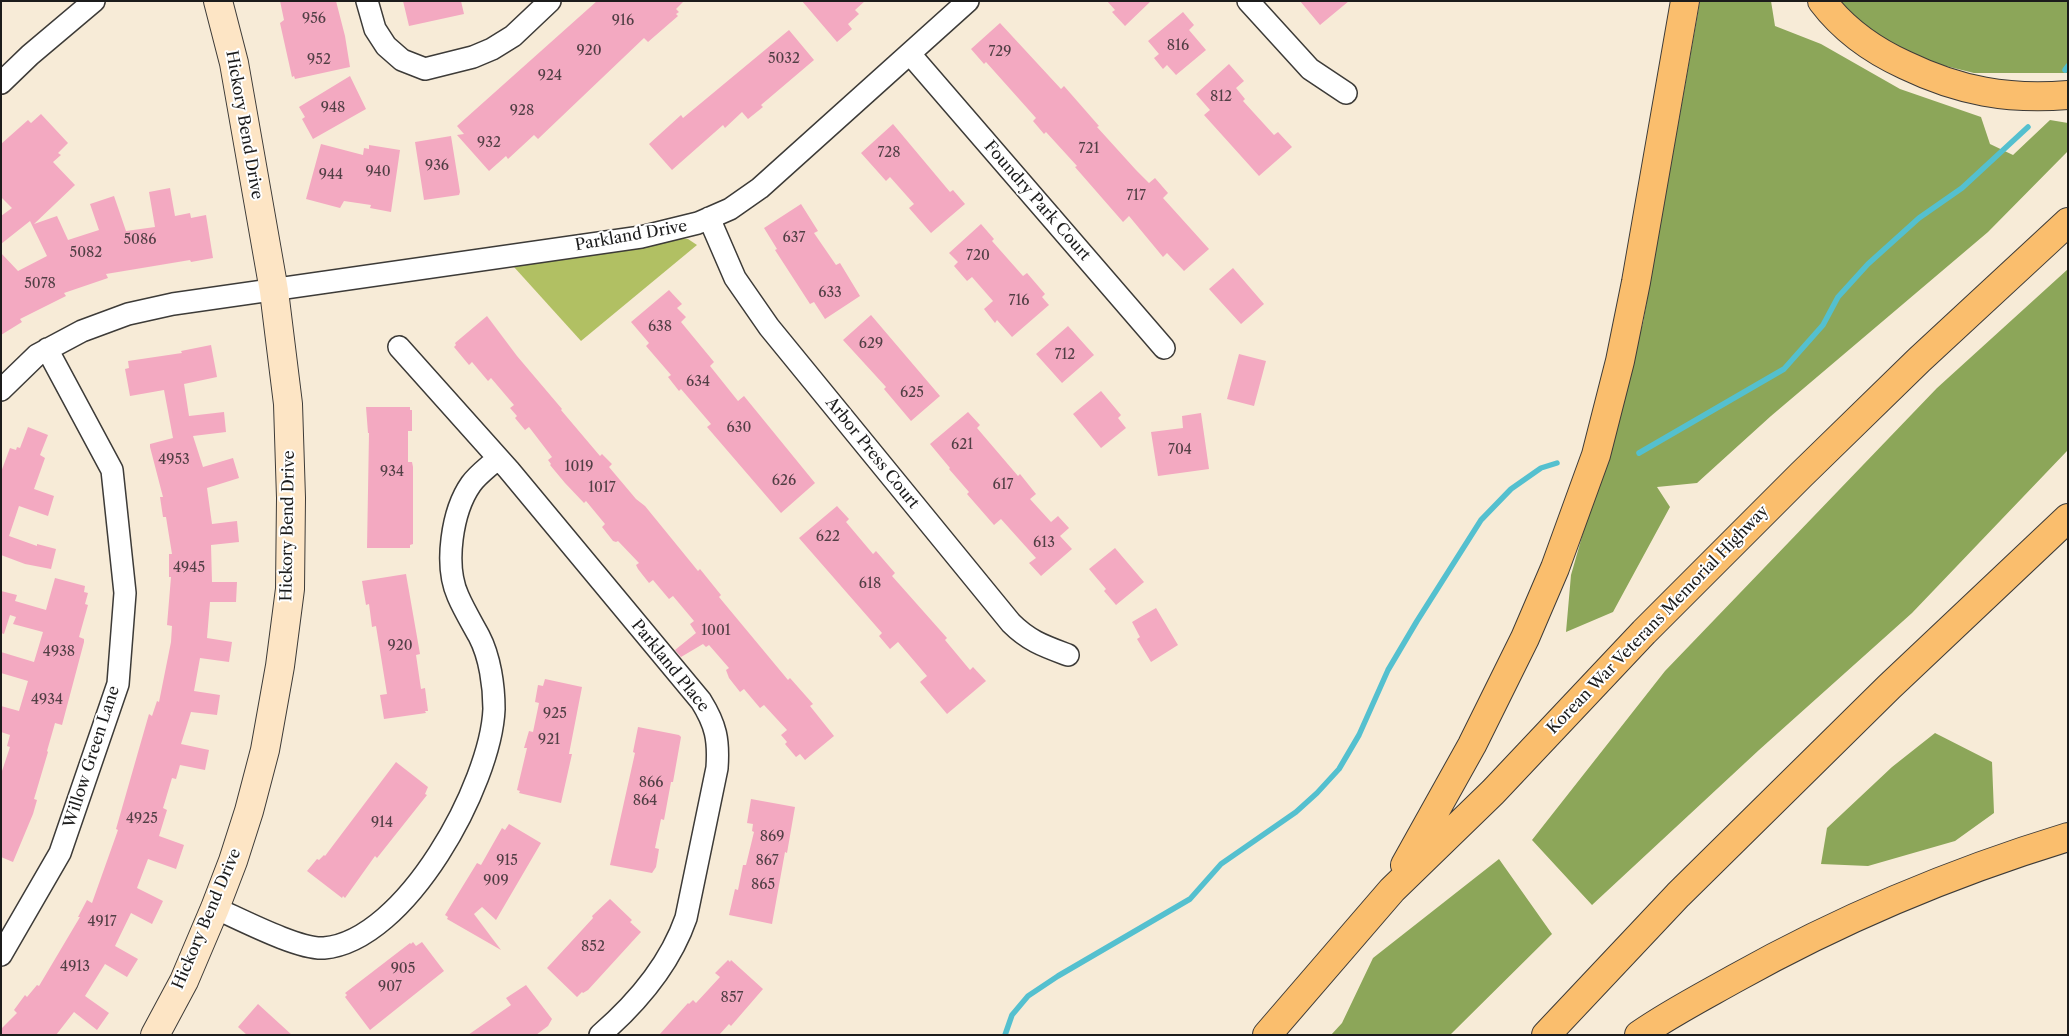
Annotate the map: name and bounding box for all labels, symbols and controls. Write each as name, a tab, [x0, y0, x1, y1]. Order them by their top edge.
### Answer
house number: 956	[302, 11, 326, 27]
house number: 916	[612, 13, 634, 29]
house number: 816	[1167, 38, 1189, 54]
house number: 920	[576, 43, 602, 59]
house number: 729	[988, 44, 1012, 60]
street label: Hickory Bend Drive	[221, 49, 267, 201]
house number: 5032	[768, 51, 800, 67]
house number: 952	[307, 52, 331, 68]
house number: 924	[538, 68, 562, 84]
house number: 812	[1210, 89, 1232, 105]
house number: 948	[321, 100, 345, 116]
house number: 928	[510, 103, 534, 119]
house number: 932	[477, 135, 501, 151]
street label: Foundry Park Court	[980, 137, 1094, 265]
house number: 721	[1079, 141, 1099, 157]
house number: 728	[877, 145, 901, 161]
house number: 936	[425, 158, 449, 174]
house number: 940	[365, 164, 391, 180]
house number: 944	[319, 167, 343, 183]
house number: 717	[1126, 188, 1146, 204]
street label: Parkland Drive	[573, 217, 689, 255]
house number: 637	[783, 230, 805, 246]
house number: 5086	[124, 232, 156, 248]
house number: 5082	[70, 245, 102, 261]
house number: 720	[966, 248, 990, 264]
house number: 5078	[24, 276, 56, 292]
house number: 633	[818, 285, 842, 301]
house number: 716	[1009, 293, 1029, 309]
house number: 638	[648, 319, 672, 335]
house number: 629	[859, 336, 883, 352]
house number: 712	[1055, 347, 1075, 363]
house number: 634	[686, 374, 710, 390]
house number: 625	[900, 385, 924, 401]
street label: Arbor Press Court	[821, 393, 923, 513]
house number: 630	[727, 420, 751, 436]
house number: 621	[951, 437, 973, 453]
house number: 704	[1168, 442, 1192, 458]
street label: Hickory Bend Drive	[277, 450, 299, 602]
house number: 4953	[158, 452, 190, 468]
house number: 1019	[565, 459, 593, 475]
house number: 934	[380, 464, 404, 480]
house number: 626	[772, 473, 796, 489]
house number: 617	[993, 477, 1013, 493]
house number: 1017	[588, 480, 616, 496]
street label: Korean War Veterans Memorial Highway	[1543, 502, 1773, 738]
house number: 622	[816, 529, 840, 545]
house number: 613	[1033, 535, 1055, 551]
house number: 4945	[173, 560, 205, 576]
house number: 618	[859, 576, 881, 592]
street label: Parkland Place	[627, 616, 713, 716]
house number: 1001	[701, 623, 731, 639]
house number: 920	[387, 638, 413, 654]
house number: 4938	[43, 644, 75, 660]
street label: Willow Green Lane	[60, 684, 124, 830]
house number: 4934	[31, 692, 63, 708]
house number: 925	[543, 706, 567, 722]
house number: 921	[538, 732, 560, 748]
house number: 866	[639, 775, 663, 791]
house number: 864	[633, 793, 657, 809]
house number: 4925	[126, 811, 158, 827]
house number: 914	[371, 815, 393, 831]
house number: 869	[760, 829, 784, 845]
street label: Hickory Bend Drive	[169, 846, 245, 992]
house number: 915	[496, 853, 518, 869]
house number: 867	[755, 853, 779, 869]
house number: 909	[483, 873, 509, 889]
house number: 865	[751, 877, 775, 893]
house number: 4917	[87, 914, 117, 930]
house number: 852	[581, 939, 605, 955]
house number: 4913	[60, 959, 90, 975]
house number: 905	[391, 961, 415, 977]
house number: 907	[378, 979, 402, 995]
house number: 857	[721, 990, 743, 1006]

